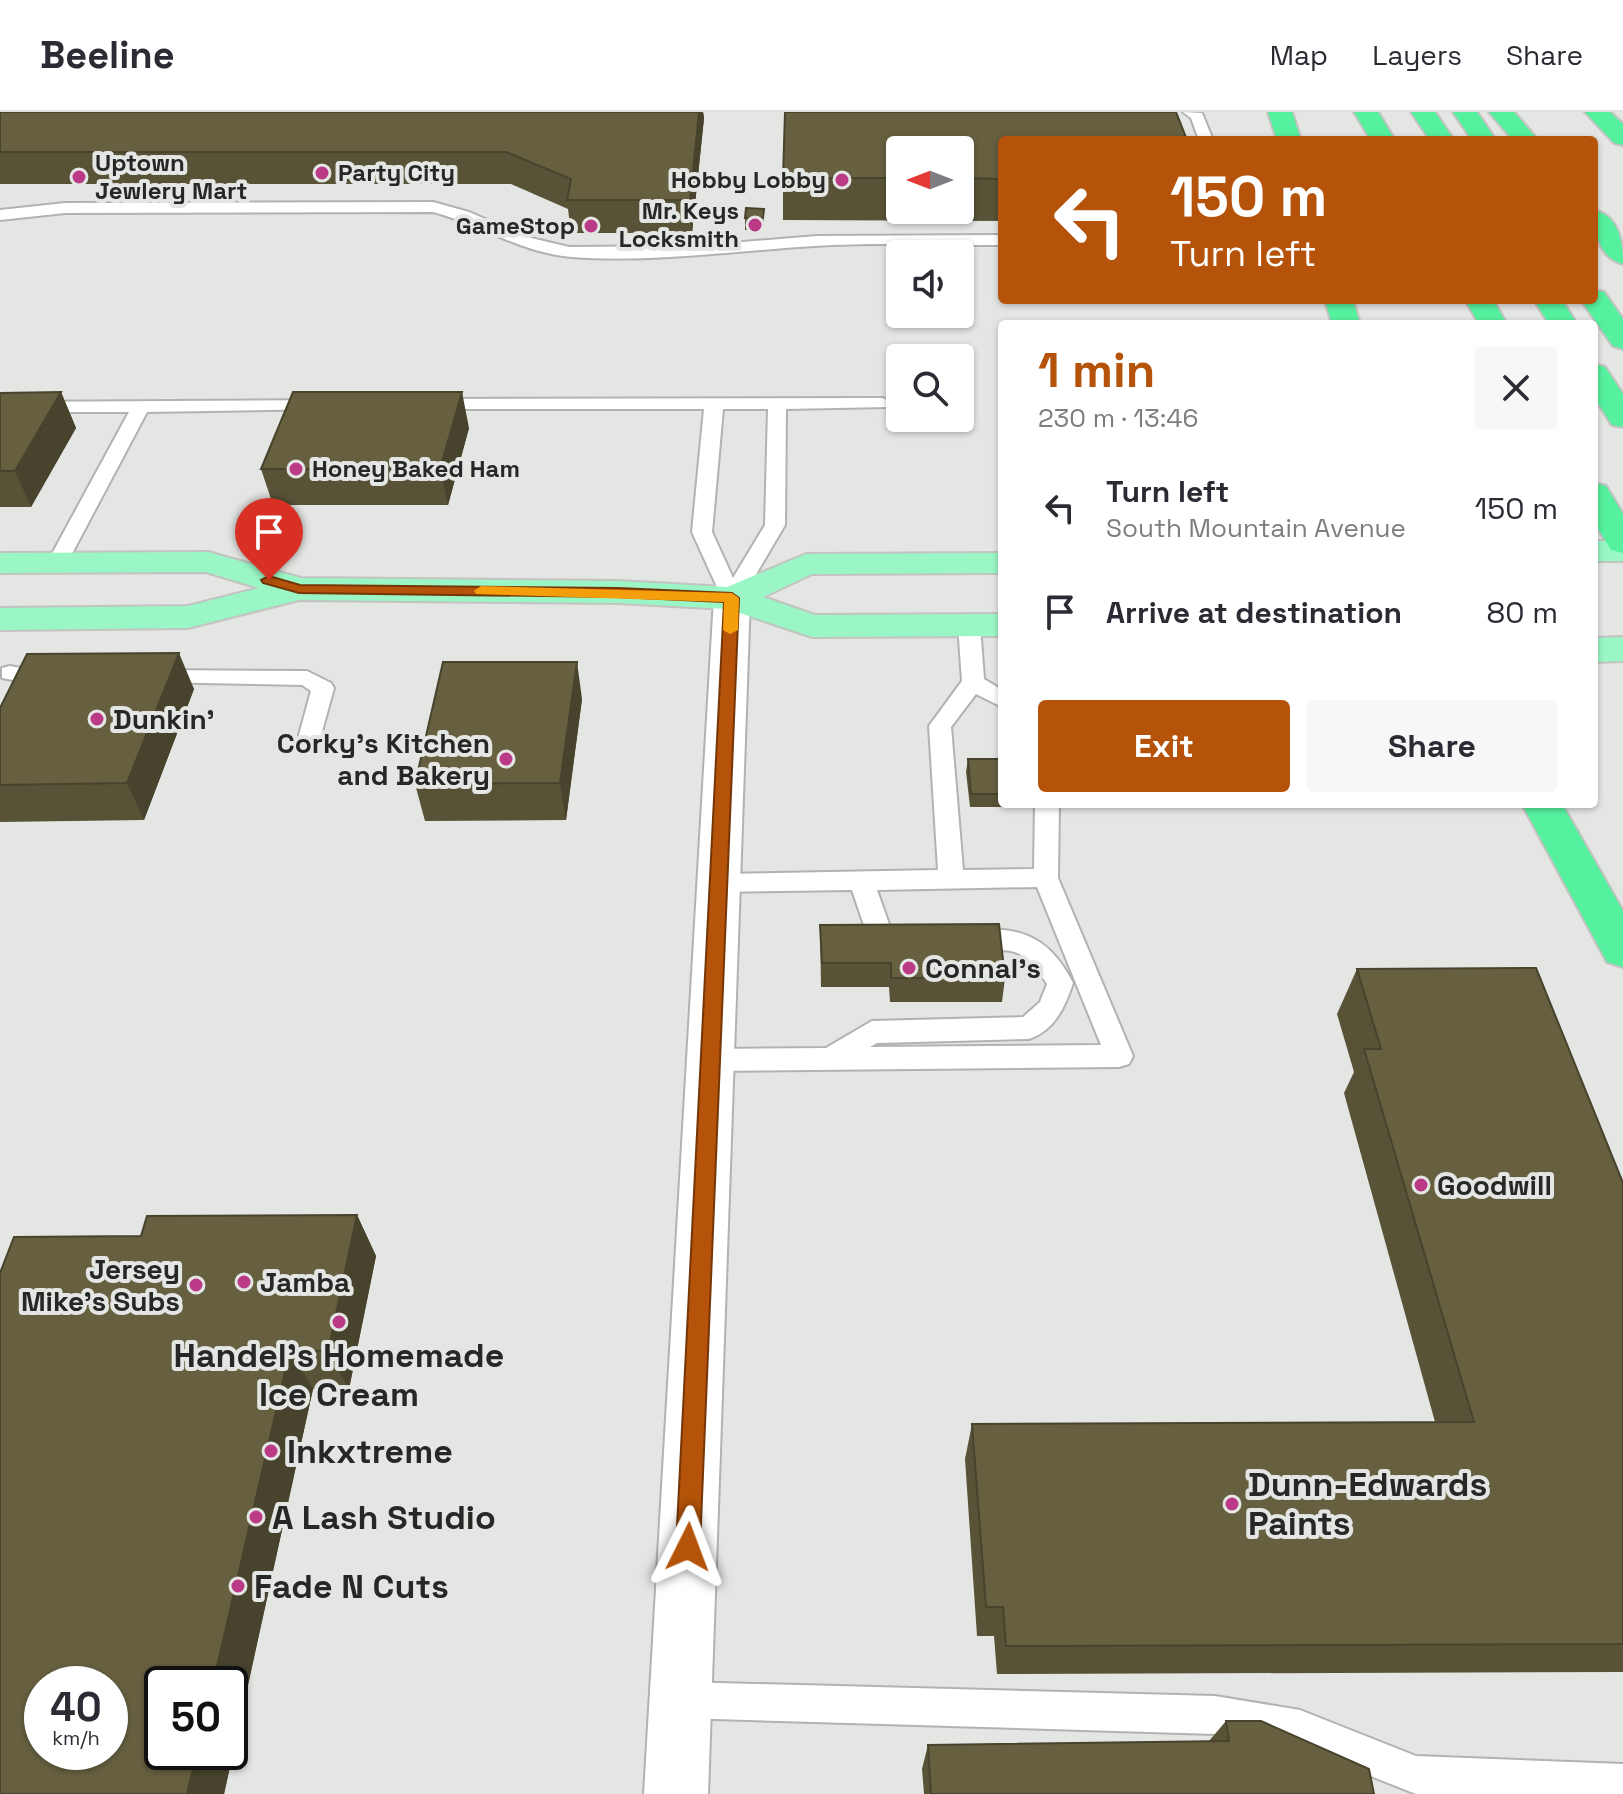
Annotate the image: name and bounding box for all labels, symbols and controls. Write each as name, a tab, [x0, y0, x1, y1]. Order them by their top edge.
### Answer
text: Beeline	[40, 31, 175, 79]
text: Map	[1270, 37, 1328, 73]
text: Layers	[1372, 37, 1462, 73]
text: Share	[1506, 37, 1583, 73]
north arrow	[886, 136, 974, 224]
map controls	[886, 136, 974, 432]
place label: Uptown Jewlery Mart	[95, 147, 247, 206]
place label: Party City	[338, 157, 455, 188]
text: 150 m	[1170, 161, 1327, 232]
marker: Party City	[313, 164, 331, 182]
place label: Hobby Lobby	[671, 164, 826, 195]
marker: Uptown Jewlery Mart	[70, 168, 88, 186]
icon: left	[1038, 168, 1142, 272]
marker: Hobby Lobby	[833, 171, 851, 189]
place label: Mr. Keys Locksmith	[619, 195, 739, 254]
place label: GameStop	[456, 210, 575, 241]
marker: Mr. Keys Locksmith	[746, 216, 764, 234]
marker: GameStop	[582, 217, 600, 235]
text: Turn left	[1170, 231, 1317, 277]
button: sound	[886, 240, 974, 328]
text: 1 min	[1038, 340, 1155, 401]
button: search	[886, 344, 974, 432]
button: close	[1474, 346, 1558, 430]
text: 230 m · 13:46	[1038, 401, 1199, 435]
place label: Honey Baked Ham	[312, 453, 520, 484]
marker: Honey Baked Ham	[287, 460, 305, 478]
text: Turn left	[1106, 472, 1229, 511]
icon: left	[1038, 486, 1082, 530]
text: 150 m	[1475, 489, 1558, 528]
pin	[235, 498, 303, 580]
icon: arrive	[247, 510, 291, 554]
text: South Mountain Avenue	[1106, 511, 1406, 545]
icon: arrive	[1038, 590, 1082, 634]
text: Arrive at destination	[1106, 593, 1402, 632]
text: 80 m	[1487, 593, 1558, 632]
button: Exit	[1038, 700, 1290, 792]
button: Share	[1306, 700, 1558, 792]
place label: Dunkin'	[113, 701, 214, 737]
marker: Dunkin'	[88, 710, 106, 728]
place label: Corky's Kitchen and Bakery	[277, 725, 490, 793]
marker: Corky's Kitchen and Bakery	[497, 750, 515, 768]
place label: Connal's	[925, 950, 1041, 986]
marker: Connal's	[900, 959, 918, 977]
place label: Goodwill	[1437, 1167, 1552, 1203]
marker: Goodwill	[1412, 1176, 1430, 1194]
place label: Jersey Mike's Subs	[21, 1251, 180, 1319]
place label: Jamba	[260, 1264, 350, 1300]
marker: Jamba	[235, 1273, 253, 1291]
marker: Jersey Mike's Subs	[187, 1276, 205, 1294]
marker: Handel's Homemade Ice Cream	[330, 1313, 348, 1331]
place label: Handel's Homemade Ice Cream	[174, 1334, 504, 1416]
place label: Inkxtreme	[287, 1430, 453, 1473]
marker: Inkxtreme	[262, 1442, 280, 1460]
place label: Dunn-Edwards Paints	[1248, 1463, 1487, 1545]
marker: Dunn-Edwards Paints	[1223, 1495, 1241, 1513]
place label: A Lash Studio	[272, 1496, 496, 1539]
position arrow	[646, 1505, 730, 1589]
marker: A Lash Studio	[247, 1508, 265, 1526]
place label: Fade N Cuts	[254, 1565, 449, 1608]
marker: Fade N Cuts	[229, 1577, 247, 1595]
speed limit sign: 50	[144, 1666, 248, 1770]
text: 40	[50, 1682, 102, 1733]
text: km/h	[52, 1725, 100, 1751]

